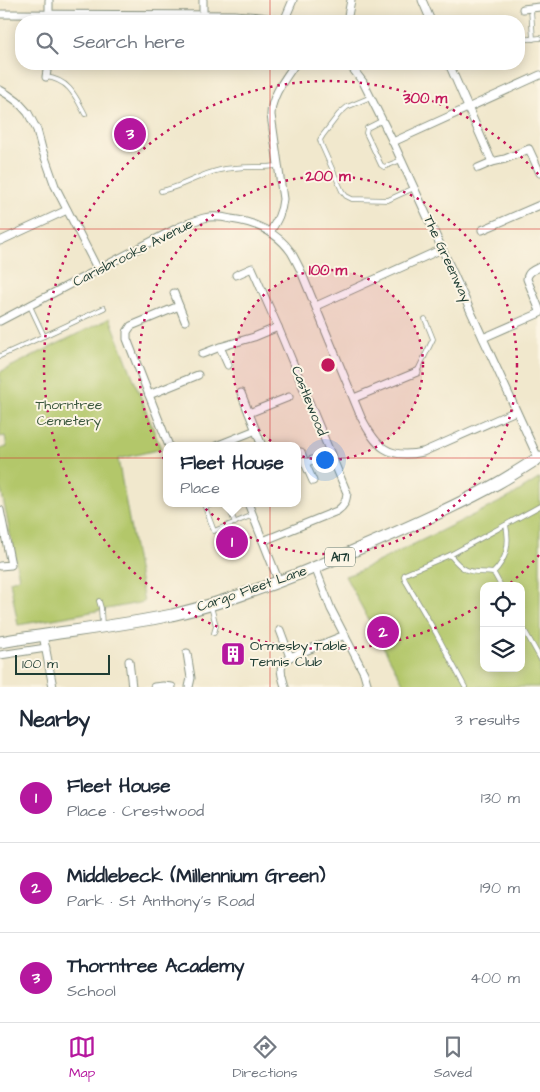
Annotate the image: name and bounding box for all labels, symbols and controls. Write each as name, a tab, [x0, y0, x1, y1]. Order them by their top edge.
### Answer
search box	[15, 15, 525, 70]
icon: search	[33, 29, 61, 57]
text: Search here	[73, 29, 185, 56]
text: 300 m	[402, 88, 447, 109]
pin: 3	[114, 115, 146, 153]
text: 200 m	[304, 166, 351, 187]
street label: The Greenway	[418, 212, 476, 306]
street label: Carisbrooke Avenue	[69, 214, 197, 292]
text: 100 m	[309, 260, 348, 281]
centre of rings	[319, 356, 337, 374]
street label: Castlewood	[286, 363, 332, 439]
park label: Thorntree Cemetery	[36, 395, 103, 431]
popup	[163, 442, 301, 507]
your location	[312, 447, 338, 473]
text: Fleet House	[180, 450, 284, 477]
text: Place	[180, 477, 220, 499]
pin: 1	[216, 523, 248, 561]
road number: A171	[325, 548, 355, 566]
street label: Cargo Fleet Lane	[194, 561, 310, 617]
map controls	[480, 582, 525, 672]
button: locate	[480, 582, 525, 627]
pin: 2	[367, 613, 399, 651]
button: layers	[480, 627, 525, 672]
place label: Ormesby Table Tennis Club	[250, 636, 348, 672]
building icon: Ormesby Table Tennis Club	[220, 641, 246, 667]
scale bar	[15, 652, 110, 675]
text: 100 m	[22, 654, 58, 674]
text: Nearby	[20, 705, 90, 734]
text: 3 results	[455, 709, 520, 731]
text: Fleet House	[67, 773, 171, 800]
text: 1	[35, 787, 37, 809]
text: 130 m	[481, 787, 520, 809]
text: Place · Crestwood	[67, 800, 204, 822]
text: Middlebeck (Millennium Green)	[67, 863, 325, 890]
text: 2	[31, 877, 41, 899]
text: 190 m	[480, 877, 520, 899]
text: Park · St Anthony's Road	[67, 890, 254, 912]
text: Thorntree Academy	[67, 953, 244, 980]
text: 3	[32, 967, 40, 989]
text: 400 m	[470, 967, 520, 989]
text: School	[67, 980, 116, 1002]
tab: Map	[68, 1033, 96, 1083]
tab: Directions	[232, 1033, 297, 1083]
tab: Saved	[434, 1033, 472, 1083]

